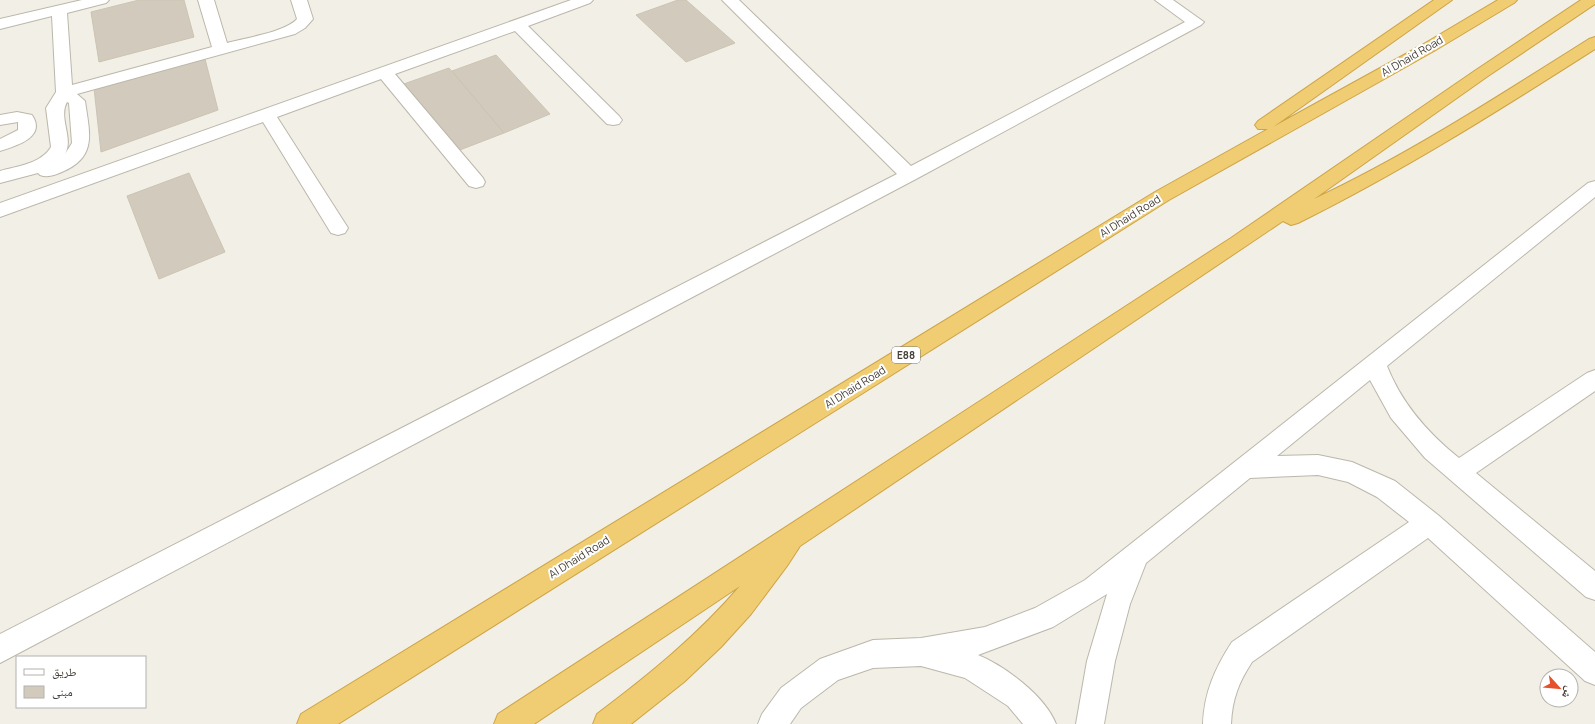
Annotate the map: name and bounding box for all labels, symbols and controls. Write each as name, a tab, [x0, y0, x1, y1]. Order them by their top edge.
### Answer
street label: Al Dhaid Road	[1378, 32, 1445, 79]
street label: Al Dhaid Road	[1096, 191, 1163, 240]
road number: E88	[892, 347, 920, 363]
street label: Al Dhaid Road	[821, 362, 888, 411]
street label: Al Dhaid Road	[545, 532, 612, 581]
legend	[16, 656, 146, 708]
text: طريق	[52, 663, 77, 680]
north arrow	[1539, 668, 1579, 708]
text: مبنى	[52, 683, 73, 700]
text: ش	[1558, 684, 1578, 702]

